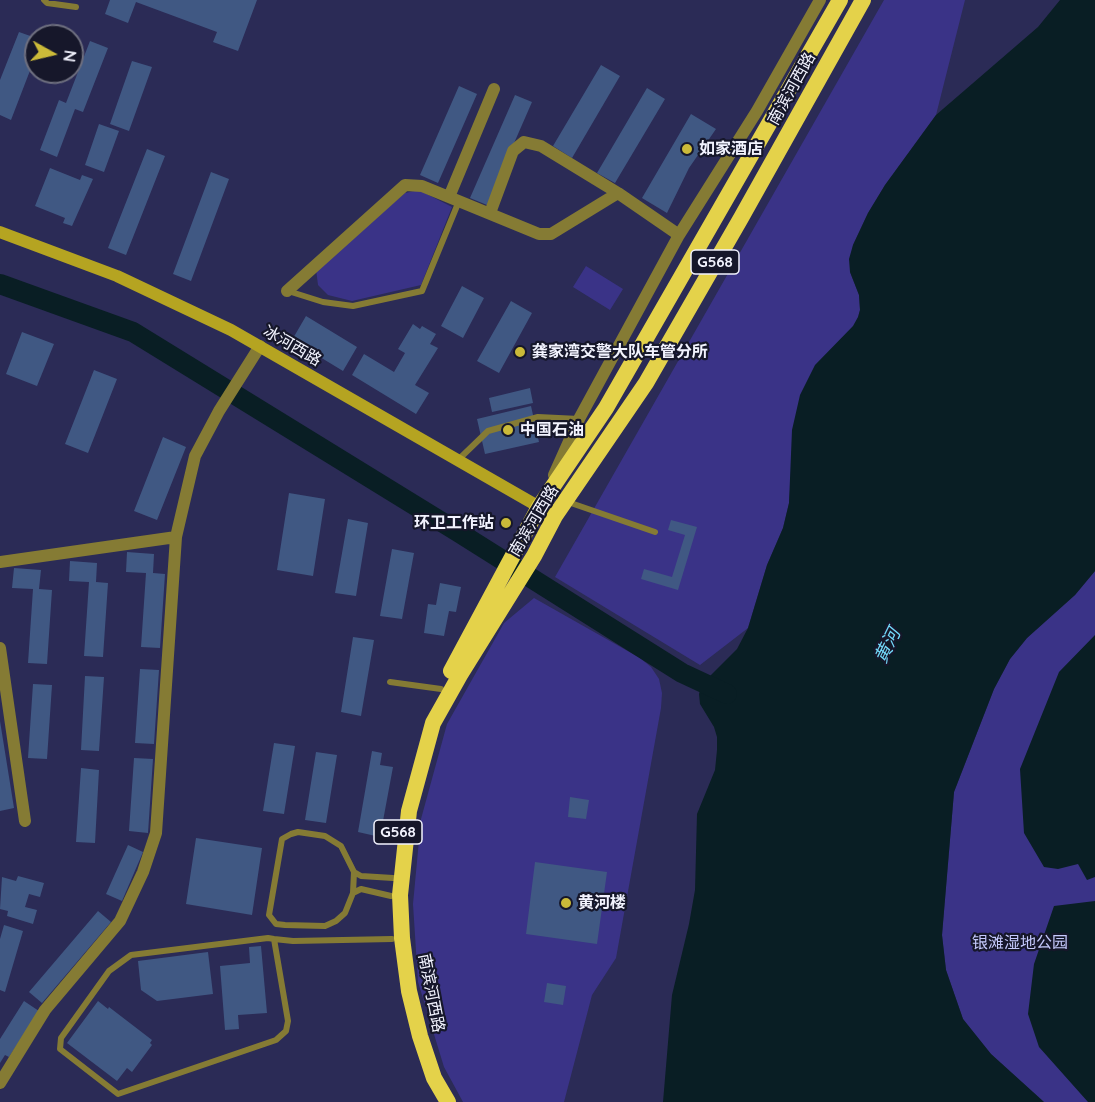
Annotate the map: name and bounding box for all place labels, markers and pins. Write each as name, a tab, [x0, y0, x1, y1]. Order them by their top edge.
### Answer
place label: 如家酒店	[699, 139, 763, 159]
marker: 如家酒店	[680, 142, 694, 156]
place label: 龚家湾交警大队车管分所	[532, 342, 708, 362]
marker: 龚家湾交警大队车管分所	[513, 345, 527, 359]
place label: 中国石油	[520, 420, 584, 440]
marker: 中国石油	[501, 423, 515, 437]
place label: 环卫工作站	[414, 513, 494, 533]
marker: 环卫工作站	[499, 516, 513, 530]
place label: 黄河楼	[578, 893, 626, 913]
marker: 黄河楼	[559, 896, 573, 910]

